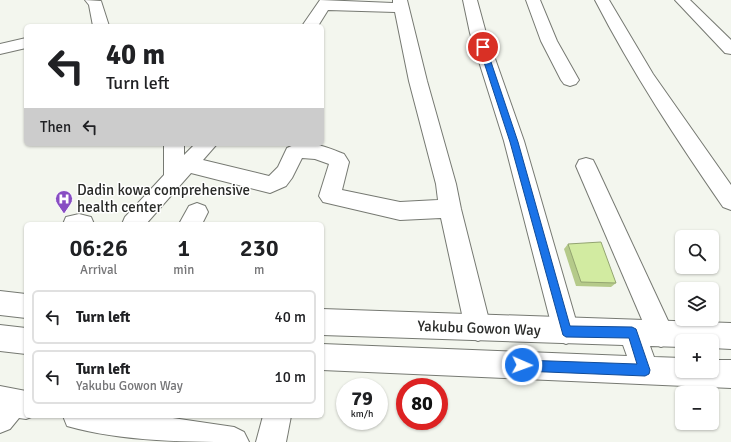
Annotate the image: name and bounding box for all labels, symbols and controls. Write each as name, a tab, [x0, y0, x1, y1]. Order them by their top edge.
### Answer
pin	[466, 30, 500, 64]
icon: arrive	[472, 36, 494, 58]
text: 40 m	[106, 38, 165, 72]
icon: left	[40, 40, 92, 92]
text: Turn left	[106, 72, 169, 94]
icon: left	[79, 116, 101, 138]
text: Then	[40, 118, 71, 136]
place label: Dadin kowa comprehensive health center	[77, 181, 250, 216]
hospital icon: Dadin kowa comprehensive health center	[54, 189, 74, 214]
map controls	[675, 230, 719, 430]
button: search	[675, 230, 719, 274]
text: 06:26	[69, 233, 128, 263]
text: 1	[177, 233, 190, 263]
text: 230	[240, 233, 279, 263]
text: Arrival	[80, 262, 117, 278]
text: min	[173, 262, 194, 278]
text: m	[254, 262, 264, 278]
button: layers	[675, 282, 719, 326]
icon: left	[42, 306, 64, 328]
text: Turn left	[76, 308, 130, 326]
text: 40 m	[275, 308, 306, 326]
street label: Yakubu Gowon Way	[417, 317, 541, 339]
button: +	[675, 334, 719, 378]
position arrow	[501, 344, 543, 386]
text: Turn left	[76, 360, 130, 378]
icon: left	[42, 366, 64, 388]
text: 10 m	[275, 368, 306, 386]
text: Yakubu Gowon Way	[76, 378, 183, 394]
speed limit sign: 80	[396, 378, 448, 430]
text: 79	[351, 386, 373, 411]
button: −	[675, 386, 719, 430]
text: km/h	[351, 408, 373, 420]

